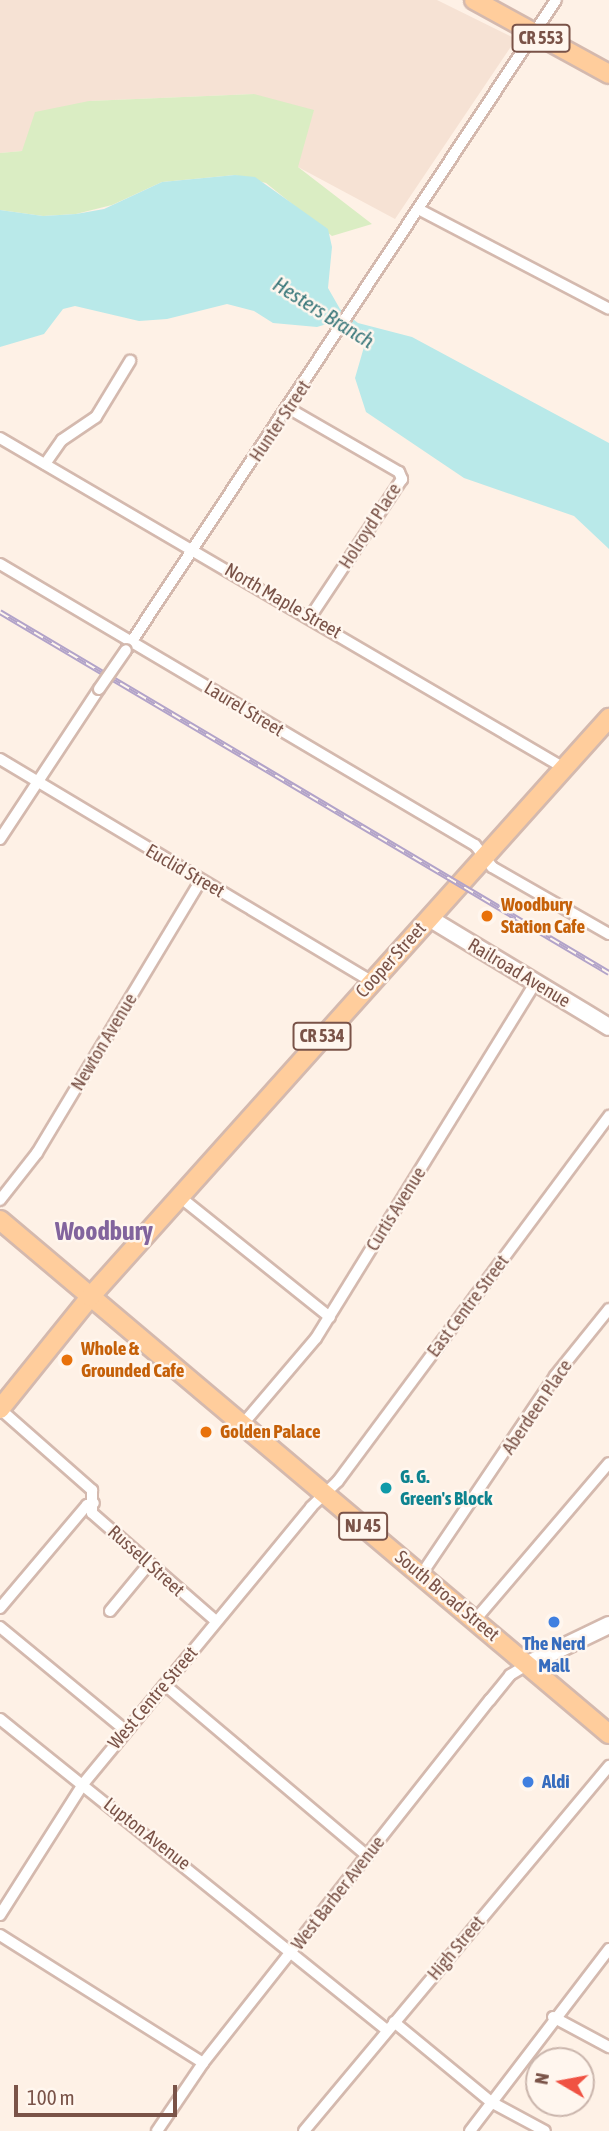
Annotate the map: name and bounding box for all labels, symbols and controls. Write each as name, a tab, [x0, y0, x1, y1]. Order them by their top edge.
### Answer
road number: CR 553	[511, 24, 571, 52]
water label: Hesters Branch	[269, 271, 379, 353]
street label: Hunter Street	[244, 376, 316, 466]
street label: Holroyd Place	[334, 479, 406, 573]
street label: North Maple Street	[220, 558, 346, 644]
street label: Laurel Street	[200, 676, 288, 742]
street label: Euclid Street	[142, 839, 228, 903]
place label: Woodbury Station Cafe	[501, 894, 585, 938]
marker: Woodbury Station Cafe	[479, 908, 495, 924]
street label: Cooper Street	[351, 917, 431, 1003]
street label: Railroad Avenue	[464, 934, 574, 1012]
street label: Newton Avenue	[66, 989, 142, 1095]
road number: CR 534	[292, 1021, 352, 1050]
street label: Curtis Avenue	[361, 1163, 431, 1255]
district label: Woodbury	[55, 1216, 153, 1248]
street label: East Centre Street	[422, 1250, 514, 1362]
place label: Whole & Grounded Cafe	[81, 1338, 184, 1382]
marker: Whole & Grounded Cafe	[59, 1352, 75, 1368]
street label: Aberdeen Place	[497, 1355, 577, 1459]
place label: Golden Palace	[220, 1421, 321, 1443]
marker: Golden Palace	[198, 1424, 214, 1440]
place label: G. G. Green's Block	[400, 1466, 492, 1510]
marker: G. G. Green's Block	[378, 1480, 394, 1496]
road number: NJ 45	[337, 1512, 389, 1540]
street label: Russell Street	[103, 1521, 189, 1601]
street label: South Broad Street	[390, 1546, 504, 1646]
marker: The Nerd Mall	[546, 1614, 562, 1630]
place label: The Nerd Mall	[523, 1633, 585, 1677]
street label: West Centre Street	[103, 1642, 203, 1754]
place label: Aldi	[542, 1771, 570, 1793]
marker: Aldi	[520, 1774, 536, 1790]
street label: Lupton Avenue	[99, 1793, 195, 1875]
street label: West Barber Avenue	[286, 1831, 390, 1955]
street label: High Street	[422, 1911, 490, 1985]
north arrow	[525, 2047, 595, 2117]
text: N	[529, 2071, 553, 2086]
scale bar	[18, 2072, 180, 2116]
text: 100 m	[27, 2085, 75, 2109]

